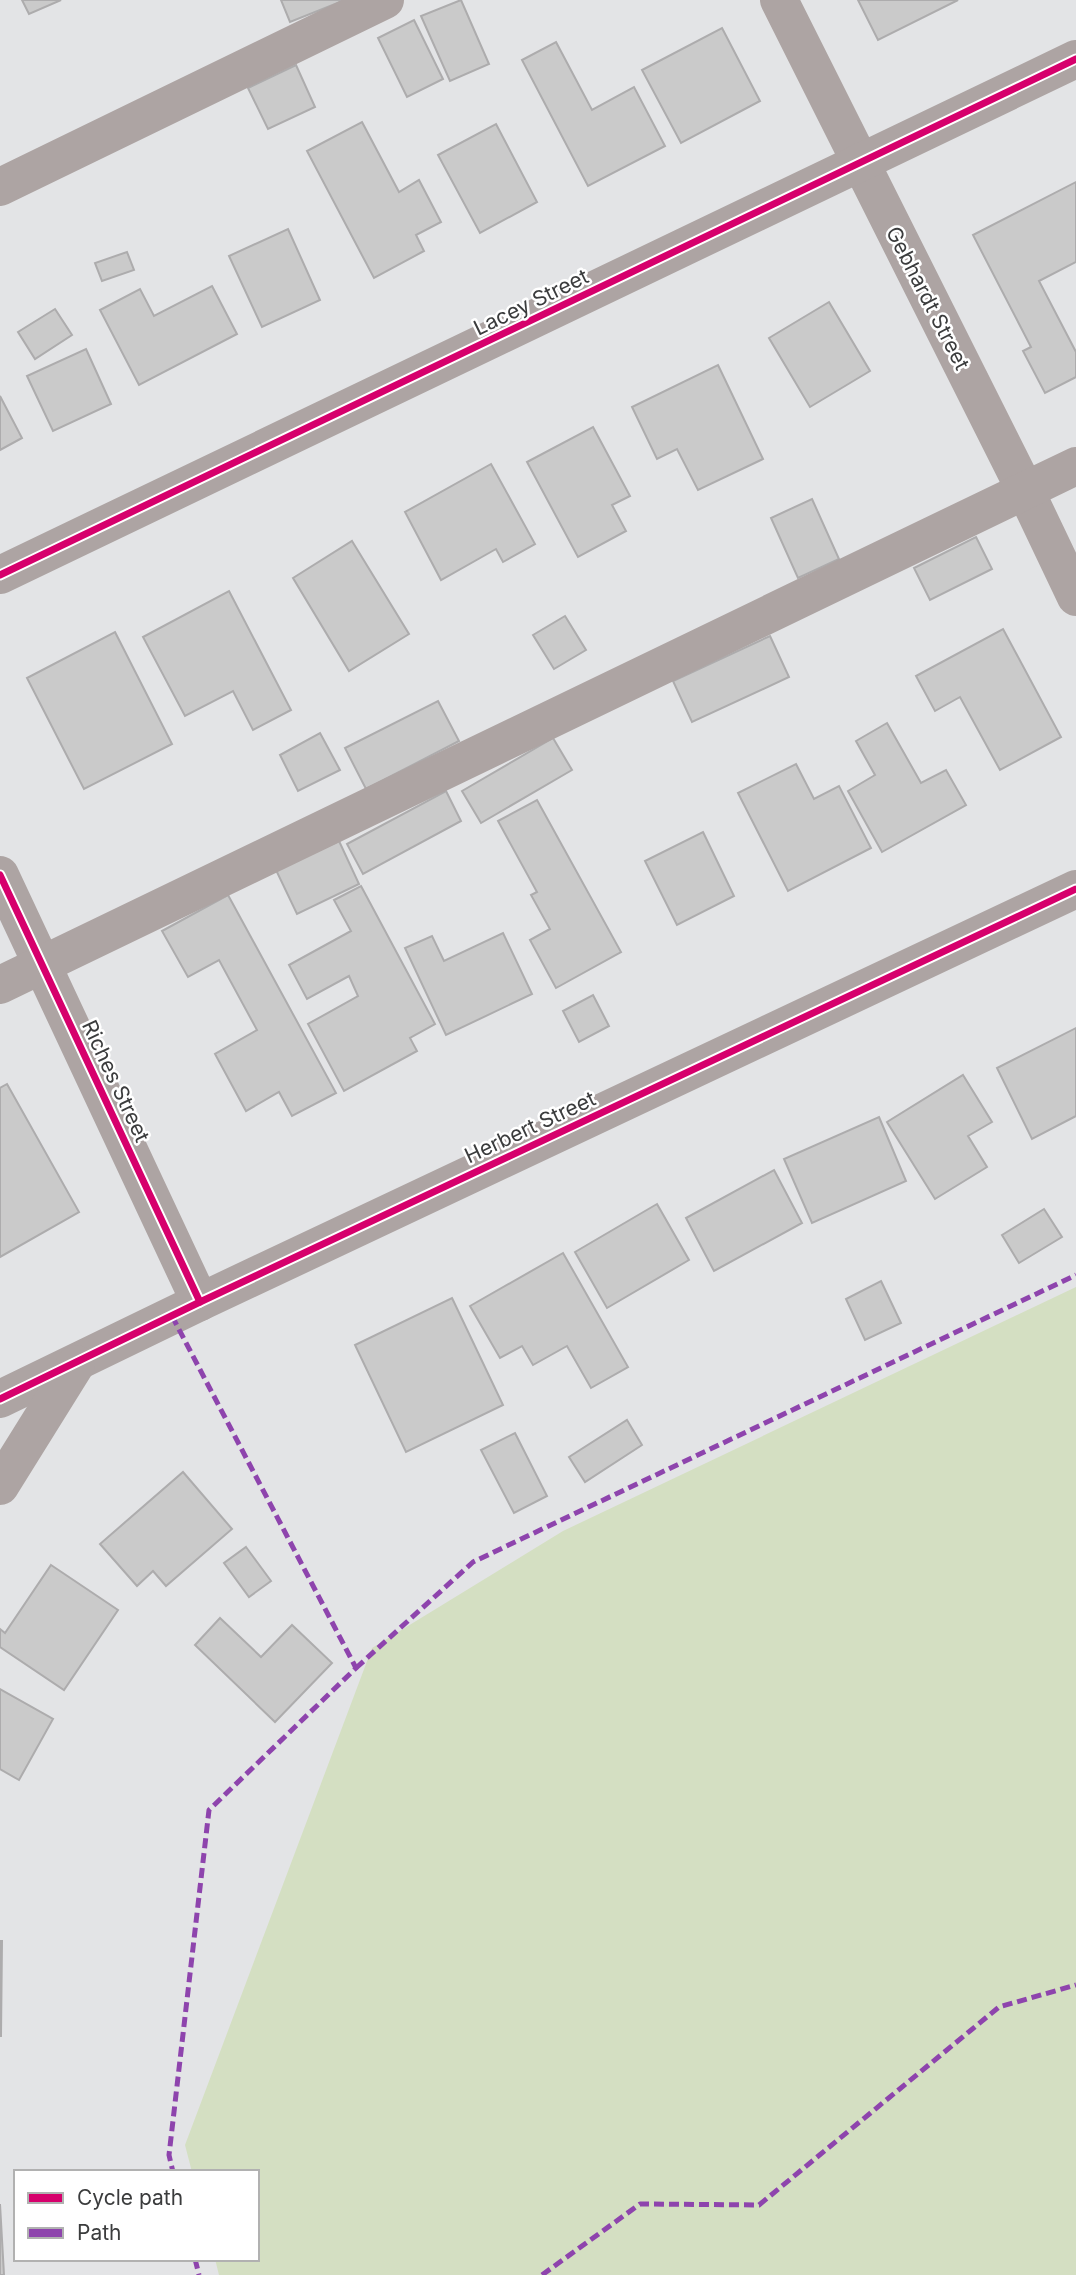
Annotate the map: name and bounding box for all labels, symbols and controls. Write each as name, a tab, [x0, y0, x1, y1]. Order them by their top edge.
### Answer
street label: Gebhardt Street	[881, 222, 975, 374]
street label: Lacey Street	[470, 263, 593, 341]
street label: Riches Street	[77, 1016, 155, 1146]
street label: Herbert Street	[461, 1086, 600, 1168]
legend	[14, 2170, 259, 2261]
text: Cycle path	[77, 2185, 183, 2210]
text: Path	[77, 2220, 122, 2245]

